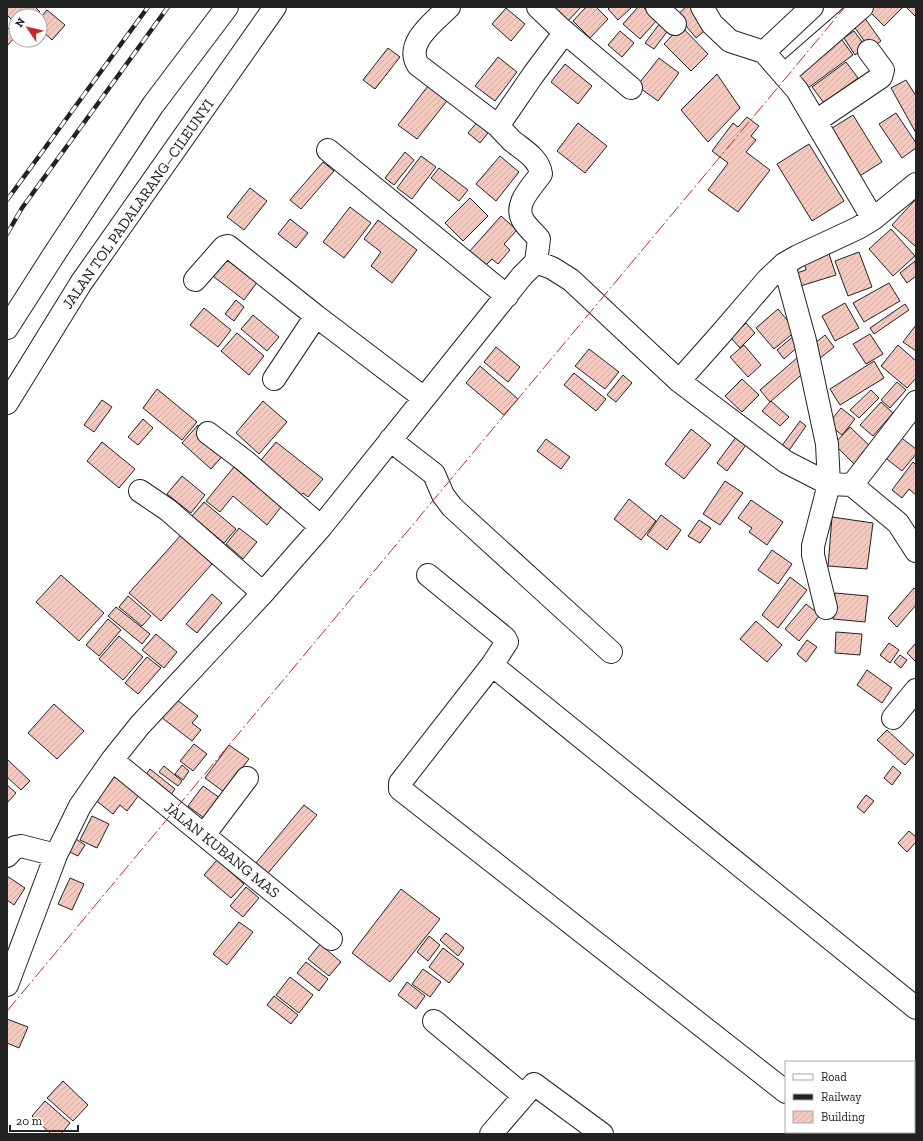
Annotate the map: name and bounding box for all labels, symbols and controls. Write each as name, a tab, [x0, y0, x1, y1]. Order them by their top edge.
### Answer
north arrow	[8, 8, 48, 48]
text: N	[12, 15, 28, 30]
street label: JALAN TOL PADALARANG–CILEUNYI	[58, 96, 218, 312]
street label: JALAN KUBANG MAS	[161, 798, 283, 902]
legend	[785, 1061, 915, 1133]
text: Road	[821, 1070, 847, 1084]
text: Railway	[821, 1090, 862, 1104]
scale bar	[10, 1107, 78, 1133]
text: Building	[821, 1110, 865, 1124]
text: 20 m	[16, 1114, 43, 1128]

